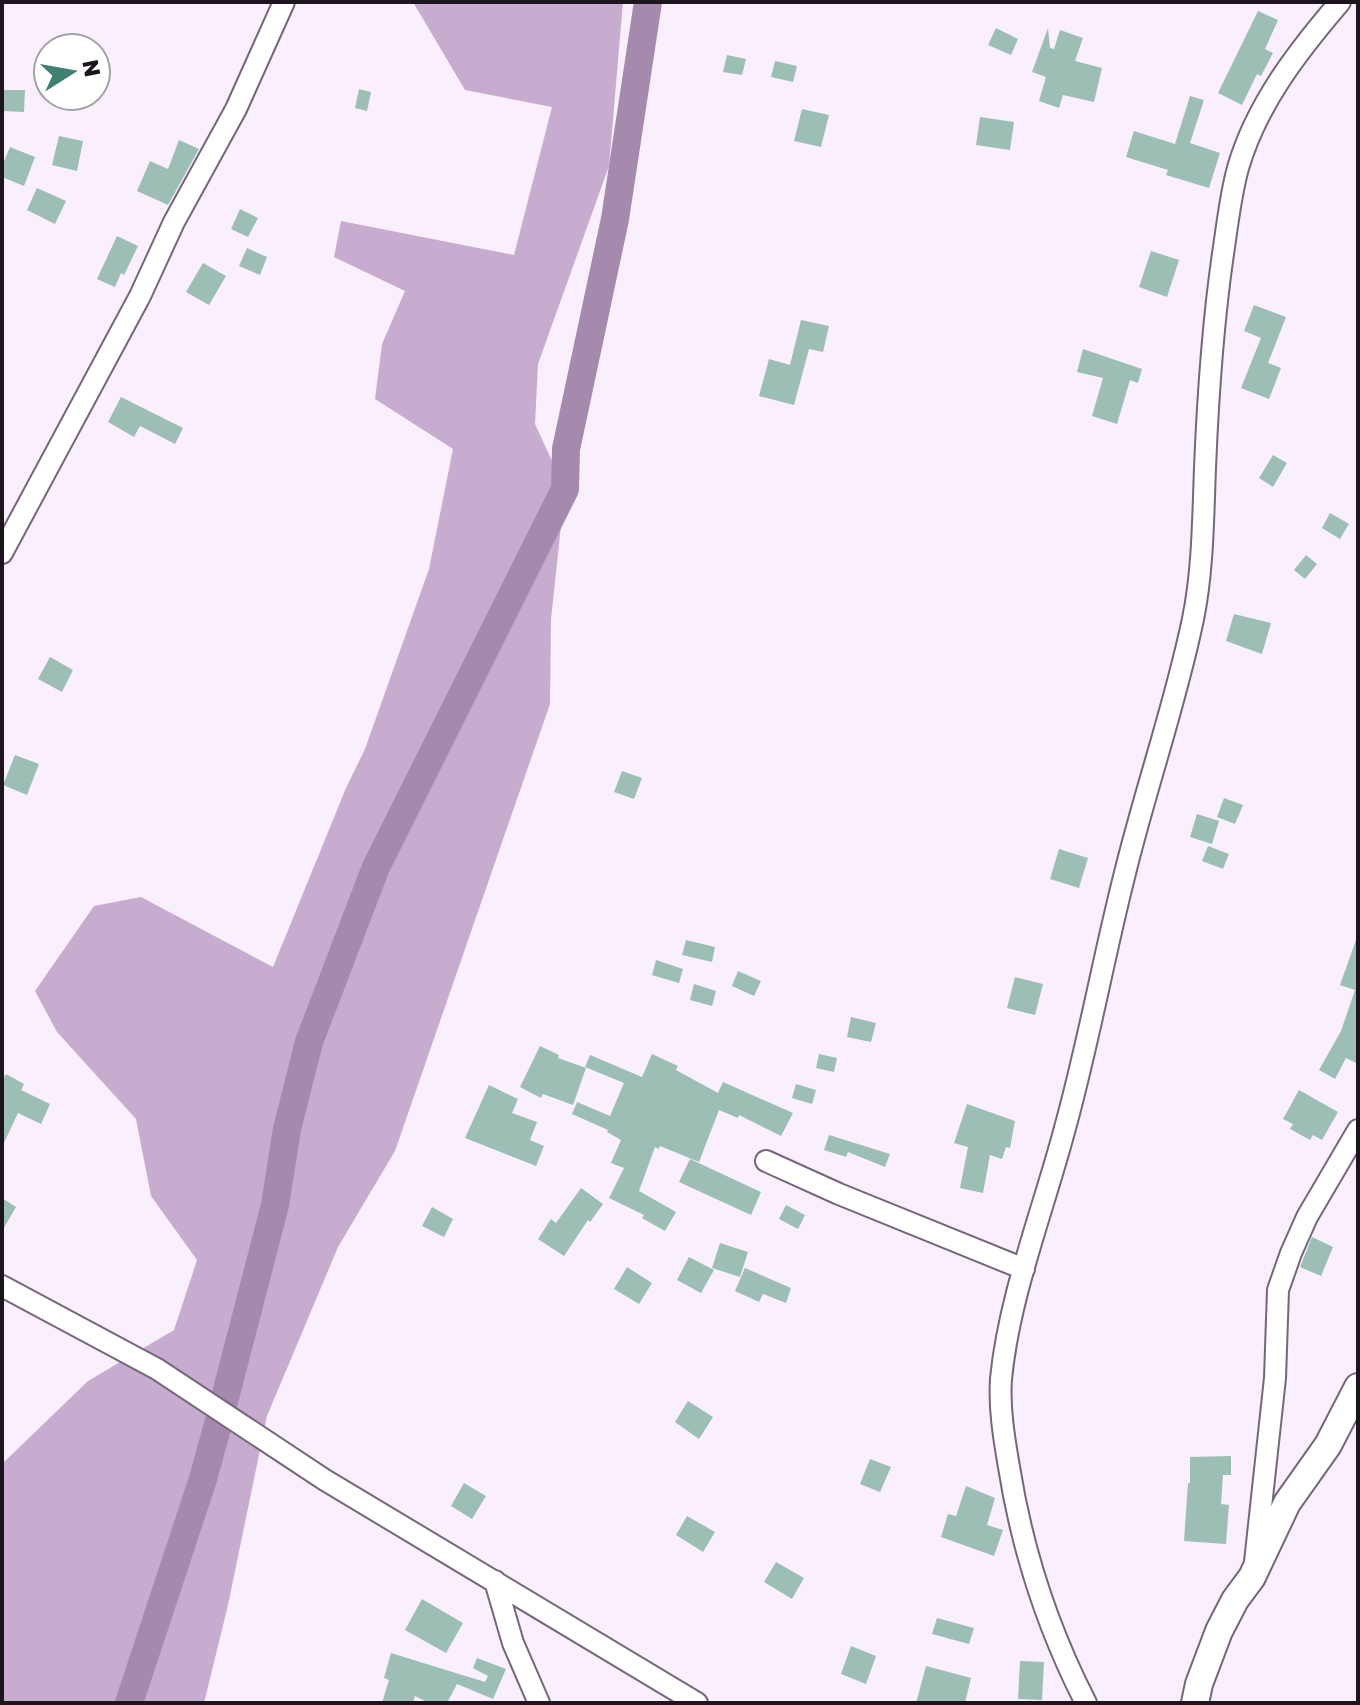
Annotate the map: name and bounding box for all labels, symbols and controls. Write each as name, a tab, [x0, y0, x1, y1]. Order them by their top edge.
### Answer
north arrow	[32, 32, 112, 112]
text: N	[77, 57, 107, 79]

